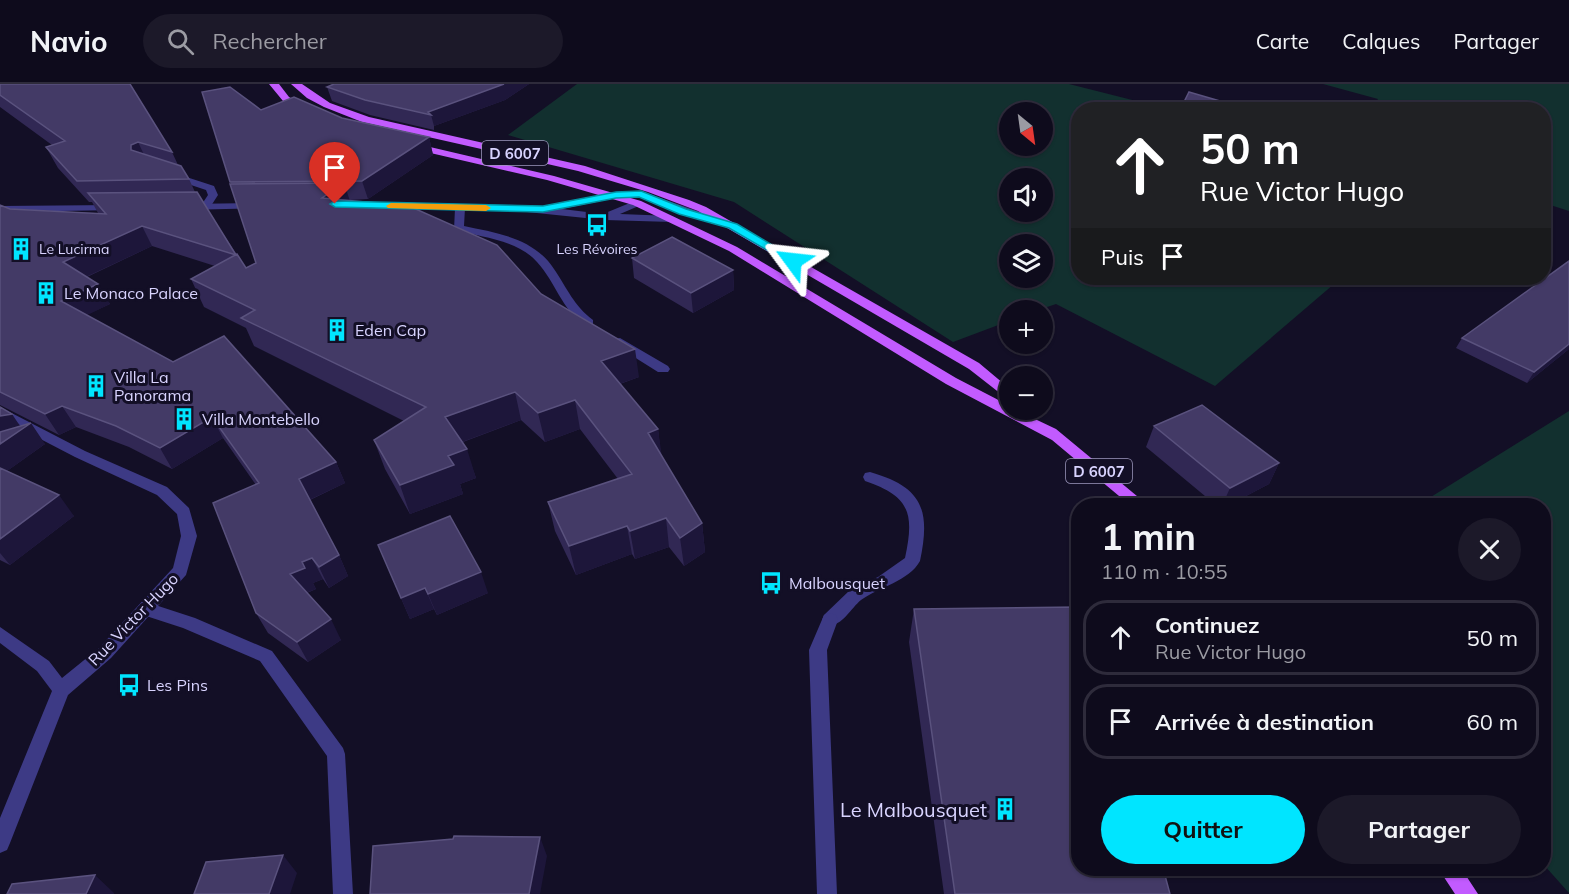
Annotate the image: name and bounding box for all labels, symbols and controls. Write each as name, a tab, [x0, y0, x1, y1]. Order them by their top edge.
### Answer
search box	[143, 14, 563, 68]
text: Navio	[30, 24, 107, 59]
icon: search	[164, 25, 197, 58]
text: Rechercher	[212, 27, 327, 55]
text: Carte	[1256, 28, 1309, 54]
text: Calques	[1342, 28, 1420, 54]
text: Partager	[1453, 28, 1539, 54]
north arrow	[999, 102, 1053, 156]
map controls	[999, 102, 1053, 420]
text: 50 m	[1200, 122, 1300, 175]
icon: ahead	[1101, 126, 1179, 204]
road number: D 6007	[482, 141, 548, 165]
pin	[309, 142, 360, 204]
icon: arrive	[318, 151, 351, 184]
button: sound	[999, 168, 1053, 222]
text: Rue Victor Hugo	[1200, 174, 1404, 208]
bus stop icon: Les Révoires	[584, 212, 610, 238]
position arrow	[761, 229, 825, 293]
button: layers	[999, 234, 1053, 288]
building icon: Le Lucirma	[8, 236, 34, 262]
place label: Le Lucirma	[39, 240, 109, 258]
place label: Les Révoires	[556, 240, 638, 258]
icon: arrive	[1156, 240, 1189, 273]
text: Puis	[1101, 243, 1144, 271]
building icon: Le Monaco Palace	[33, 280, 59, 306]
place label: Le Monaco Palace	[64, 283, 198, 303]
button: +	[999, 300, 1053, 354]
building icon: Eden Cap	[324, 317, 350, 343]
place label: Eden Cap	[355, 320, 426, 340]
button: −	[999, 366, 1053, 420]
place label: Villa La Panorama	[114, 367, 191, 405]
building icon: Villa La Panorama	[83, 373, 109, 399]
building icon: Villa Montebello	[171, 406, 197, 432]
place label: Villa Montebello	[202, 409, 320, 429]
road number: D 6007	[1066, 459, 1132, 483]
text: 1 min	[1101, 514, 1196, 559]
button: close	[1458, 518, 1521, 581]
text: 110 m · 10:55	[1101, 559, 1227, 584]
street label: Rue Victor Hugo	[84, 569, 182, 669]
bus stop icon: Malbousquet	[758, 570, 784, 596]
place label: Malbousquet	[789, 573, 886, 593]
text: Continuez	[1155, 611, 1260, 639]
icon: ahead	[1104, 621, 1137, 654]
text: 50 m	[1467, 624, 1518, 652]
text: Rue Victor Hugo	[1155, 639, 1306, 664]
bus stop icon: Les Pins	[116, 672, 142, 698]
place label: Les Pins	[147, 675, 208, 695]
icon: arrive	[1104, 705, 1137, 738]
text: Arrivée à destination	[1155, 708, 1374, 736]
text: 60 m	[1467, 708, 1518, 736]
button: Quitter	[1101, 795, 1305, 864]
button: Partager	[1317, 795, 1521, 864]
building icon: Le Malbousquet	[992, 796, 1018, 822]
place label: Le Malbousquet	[840, 797, 987, 822]

